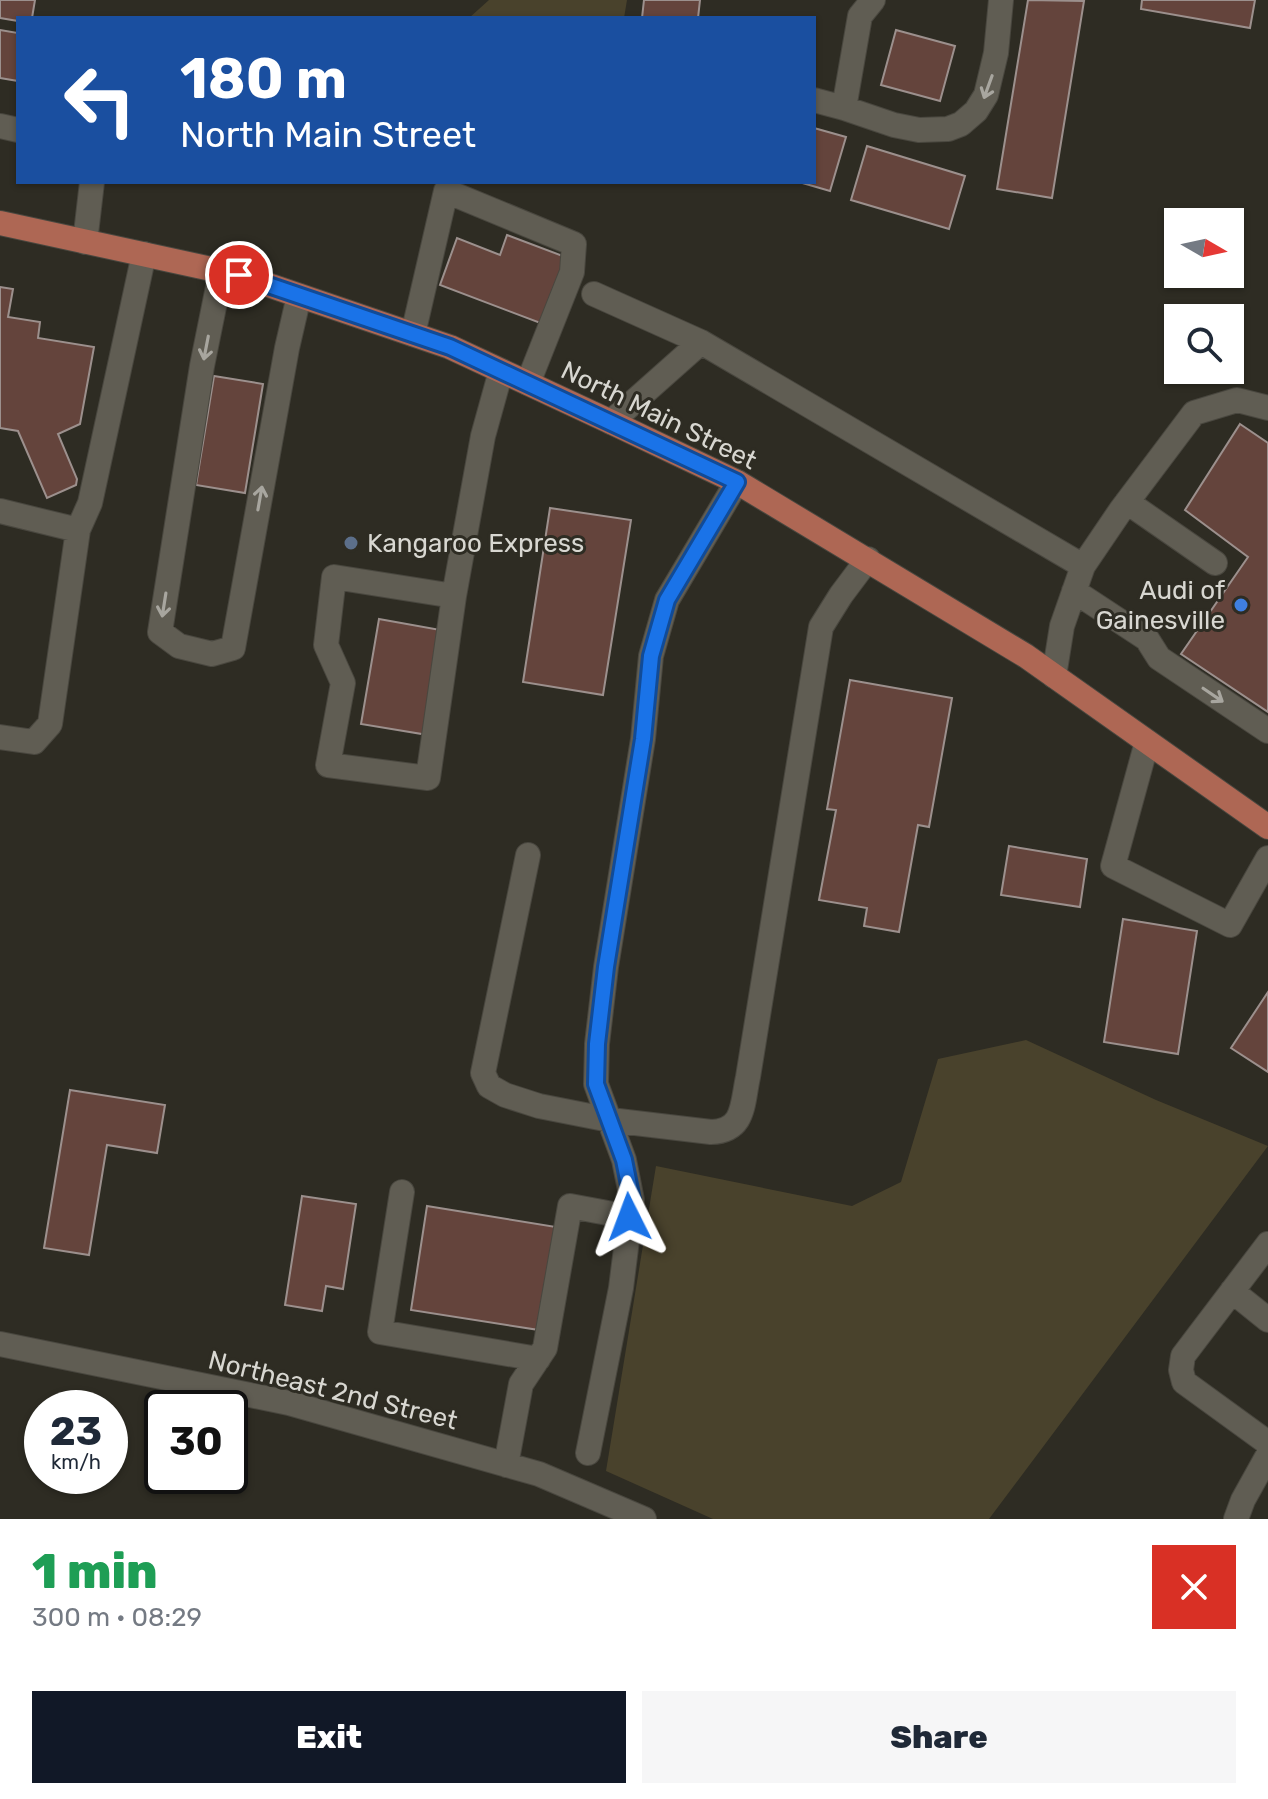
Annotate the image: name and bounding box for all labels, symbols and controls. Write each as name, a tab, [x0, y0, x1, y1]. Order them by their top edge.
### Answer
text: 180 m	[180, 46, 347, 112]
icon: left	[48, 48, 152, 152]
one-way arrow	[980, 74, 994, 98]
text: North Main Street	[180, 113, 476, 156]
north arrow	[1164, 208, 1244, 288]
map controls	[1164, 208, 1244, 384]
pin	[205, 241, 273, 309]
icon: arrive	[217, 253, 261, 297]
button: search	[1164, 304, 1244, 384]
one-way arrow	[197, 335, 212, 360]
street label: North Main Street	[556, 355, 762, 476]
one-way arrow	[254, 486, 269, 511]
place label: Kangaroo Express	[367, 528, 584, 559]
marker: Kangaroo Express	[342, 534, 360, 552]
place label: Audi of Gainesville	[1096, 575, 1225, 636]
one-way arrow	[156, 592, 171, 617]
marker: Audi of Gainesville	[1232, 596, 1250, 614]
one-way arrow	[1202, 687, 1224, 703]
position arrow	[587, 1175, 671, 1259]
street label: Northeast 2nd Street	[205, 1345, 461, 1436]
speed limit sign: 30	[144, 1390, 248, 1494]
text: 23	[50, 1408, 102, 1455]
text: km/h	[51, 1450, 101, 1474]
text: 1 min	[32, 1543, 158, 1600]
button: close	[1152, 1545, 1236, 1629]
text: 300 m · 08:29	[32, 1602, 202, 1633]
button: Exit	[32, 1691, 626, 1783]
button: Share	[642, 1691, 1236, 1783]

